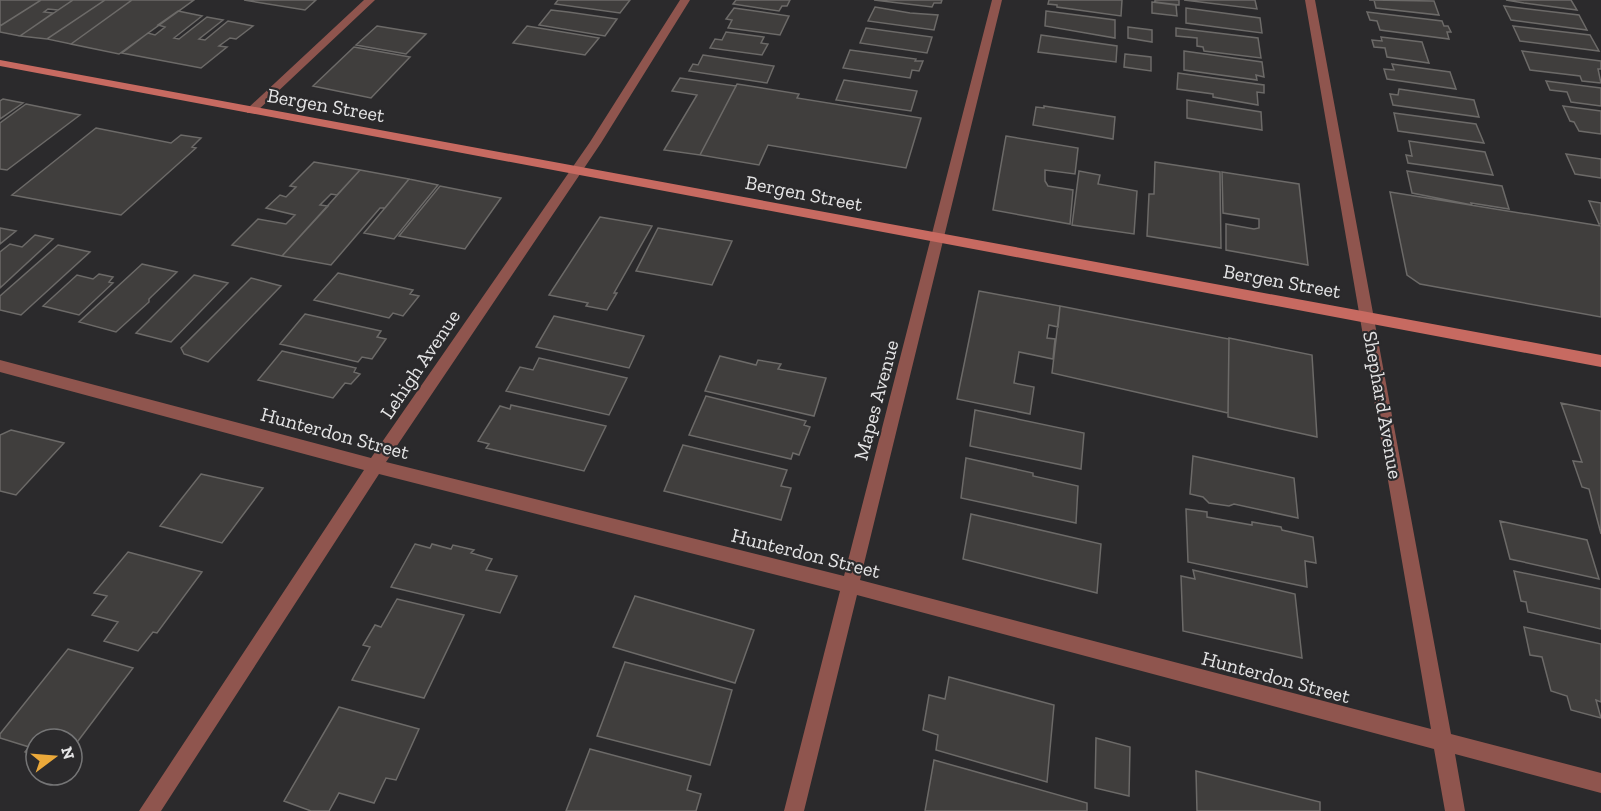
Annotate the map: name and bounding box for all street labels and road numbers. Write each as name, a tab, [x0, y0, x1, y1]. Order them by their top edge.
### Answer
street label: Bergen Street	[265, 83, 387, 127]
street label: Bergen Street	[743, 170, 865, 216]
street label: Bergen Street	[1221, 259, 1343, 303]
street label: Lehigh Avenue	[375, 305, 465, 423]
street label: Shephard Avenue	[1358, 329, 1408, 481]
street label: Mapes Avenue	[848, 337, 904, 463]
street label: Hunterdon Street	[258, 402, 412, 464]
street label: Hunterdon Street	[729, 523, 883, 583]
street label: Hunterdon Street	[1199, 646, 1353, 708]

